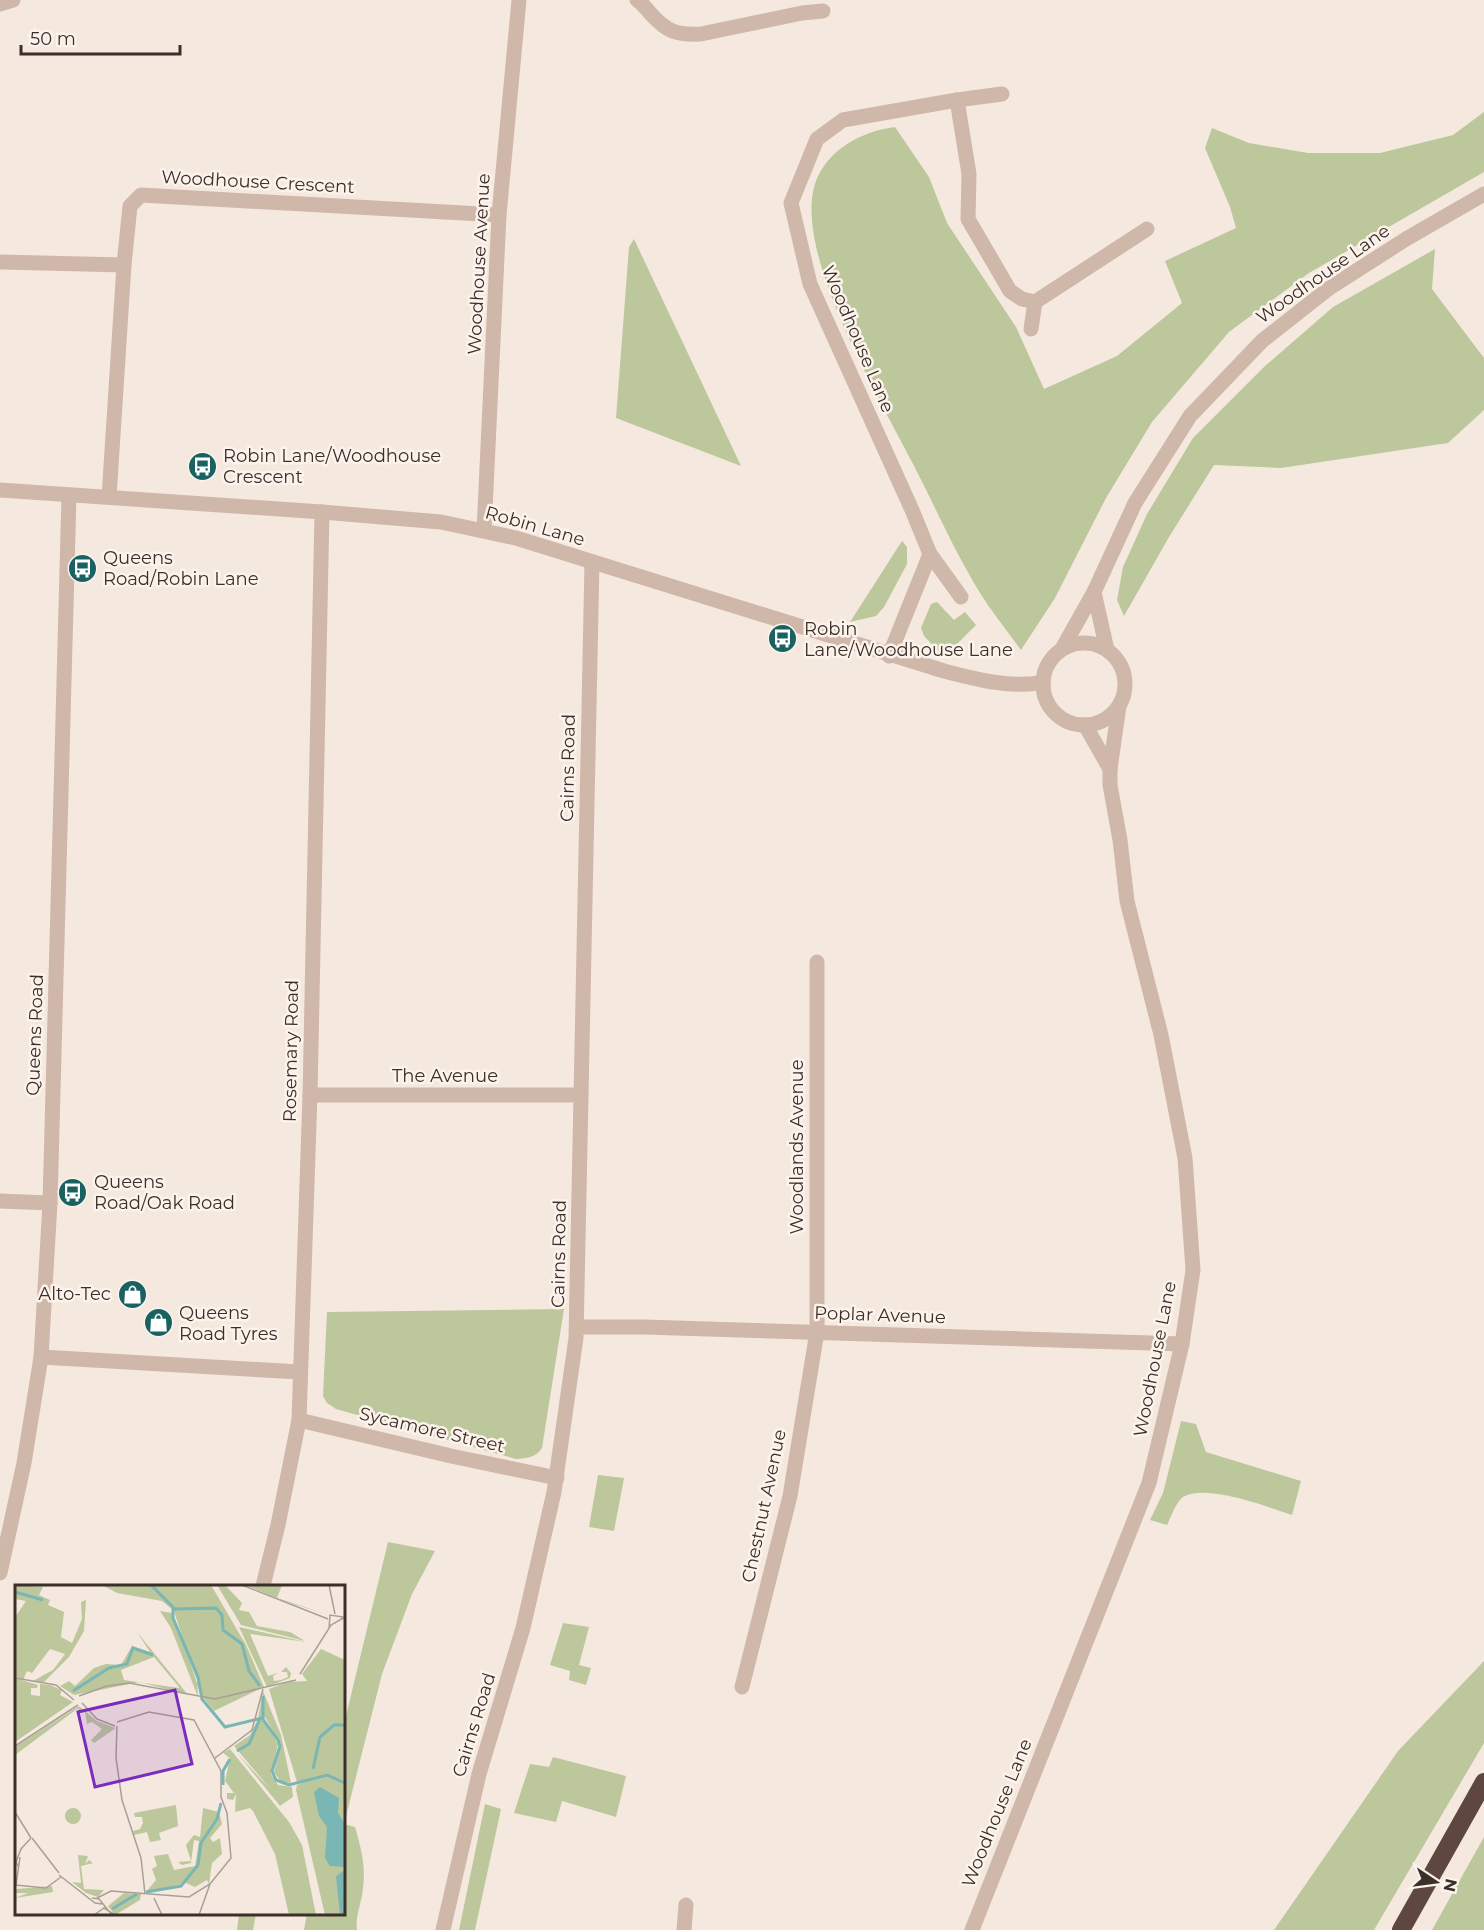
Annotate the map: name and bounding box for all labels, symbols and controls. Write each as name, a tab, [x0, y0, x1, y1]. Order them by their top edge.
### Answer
scale bar	[21, 18, 180, 56]
text: 50 m	[30, 28, 76, 50]
street label: Woodhouse Crescent	[161, 166, 355, 198]
street label: Woodhouse Avenue	[463, 173, 495, 355]
street label: Woodhouse Lane	[1252, 220, 1394, 328]
street label: Woodhouse Lane	[817, 262, 899, 416]
place label: Robin Lane/Woodhouse Crescent	[223, 445, 441, 488]
bus stop icon: Robin Lane/Woodhouse Crescent	[186, 450, 218, 482]
street label: Robin Lane	[483, 501, 587, 551]
place label: Queens Road/Robin Lane	[103, 547, 259, 590]
bus stop icon: Queens Road/Robin Lane	[66, 552, 98, 584]
place label: Robin Lane/Woodhouse Lane	[804, 618, 1013, 661]
bus stop icon: Robin Lane/Woodhouse Lane	[767, 623, 799, 655]
street label: Cairns Road	[556, 714, 580, 822]
street label: Queens Road	[22, 974, 48, 1096]
street label: Rosemary Road	[279, 980, 303, 1122]
street label: Woodlands Avenue	[786, 1059, 808, 1235]
street label: The Avenue	[392, 1065, 498, 1087]
place label: Queens Road/Oak Road	[94, 1171, 235, 1214]
bus stop icon: Queens Road/Oak Road	[57, 1176, 89, 1208]
street label: Cairns Road	[547, 1200, 571, 1308]
shop icon: Alto-Tec	[116, 1278, 148, 1310]
street label: Woodhouse Lane	[1129, 1279, 1181, 1439]
place label: Alto-Tec	[38, 1283, 111, 1305]
place label: Queens Road Tyres	[179, 1302, 278, 1345]
street label: Poplar Avenue	[814, 1302, 946, 1328]
shop icon: Queens Road Tyres	[142, 1307, 174, 1339]
street label: Sycamore Street	[357, 1403, 507, 1457]
street label: Chestnut Avenue	[737, 1427, 791, 1585]
inset map	[15, 1585, 345, 1915]
street label: Cairns Road	[448, 1670, 500, 1780]
street label: Woodhouse Lane	[957, 1736, 1037, 1890]
north arrow	[1406, 1852, 1466, 1912]
text: N	[1439, 1877, 1461, 1894]

